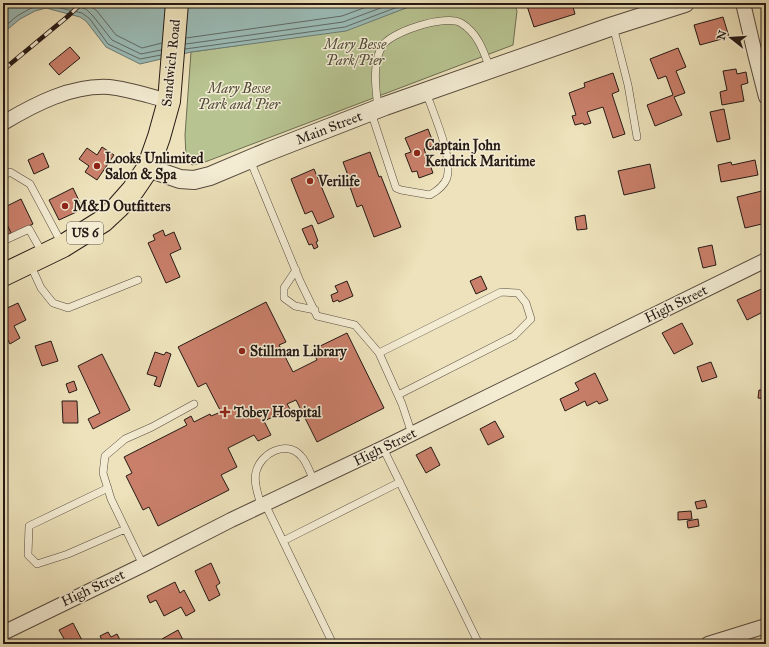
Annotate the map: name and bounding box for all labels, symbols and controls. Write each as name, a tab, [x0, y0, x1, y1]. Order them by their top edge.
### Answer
street label: Sandwich Road	[158, 18, 184, 108]
north arrow	[711, 18, 751, 58]
text: N	[714, 28, 730, 42]
park label: Mary Besse Park/Pier	[322, 36, 387, 69]
park label: Mary Besse Park and Pier	[198, 80, 281, 113]
street label: Main Street	[293, 108, 365, 148]
place label: Captain John Kendrick Maritime	[425, 137, 536, 170]
marker: Captain John Kendrick Maritime	[412, 148, 422, 158]
place label: Looks Unlimited Salon & Spa	[105, 150, 204, 184]
marker: Looks Unlimited Salon & Spa	[92, 161, 102, 171]
place label: Verilife	[317, 173, 360, 190]
marker: Verilife	[305, 176, 315, 186]
place label: M&D Outfitters	[73, 198, 171, 215]
marker: M&D Outfitters	[60, 201, 70, 211]
road number: US 6	[67, 222, 103, 244]
street label: High Street	[642, 281, 710, 327]
place label: Stillman Library	[250, 343, 348, 361]
marker: Stillman Library	[237, 346, 247, 356]
place label: Tobey Hospital	[233, 404, 323, 422]
marker: Tobey Hospital	[219, 406, 231, 418]
street label: High Street	[351, 424, 419, 470]
street label: High Street	[59, 566, 127, 610]

